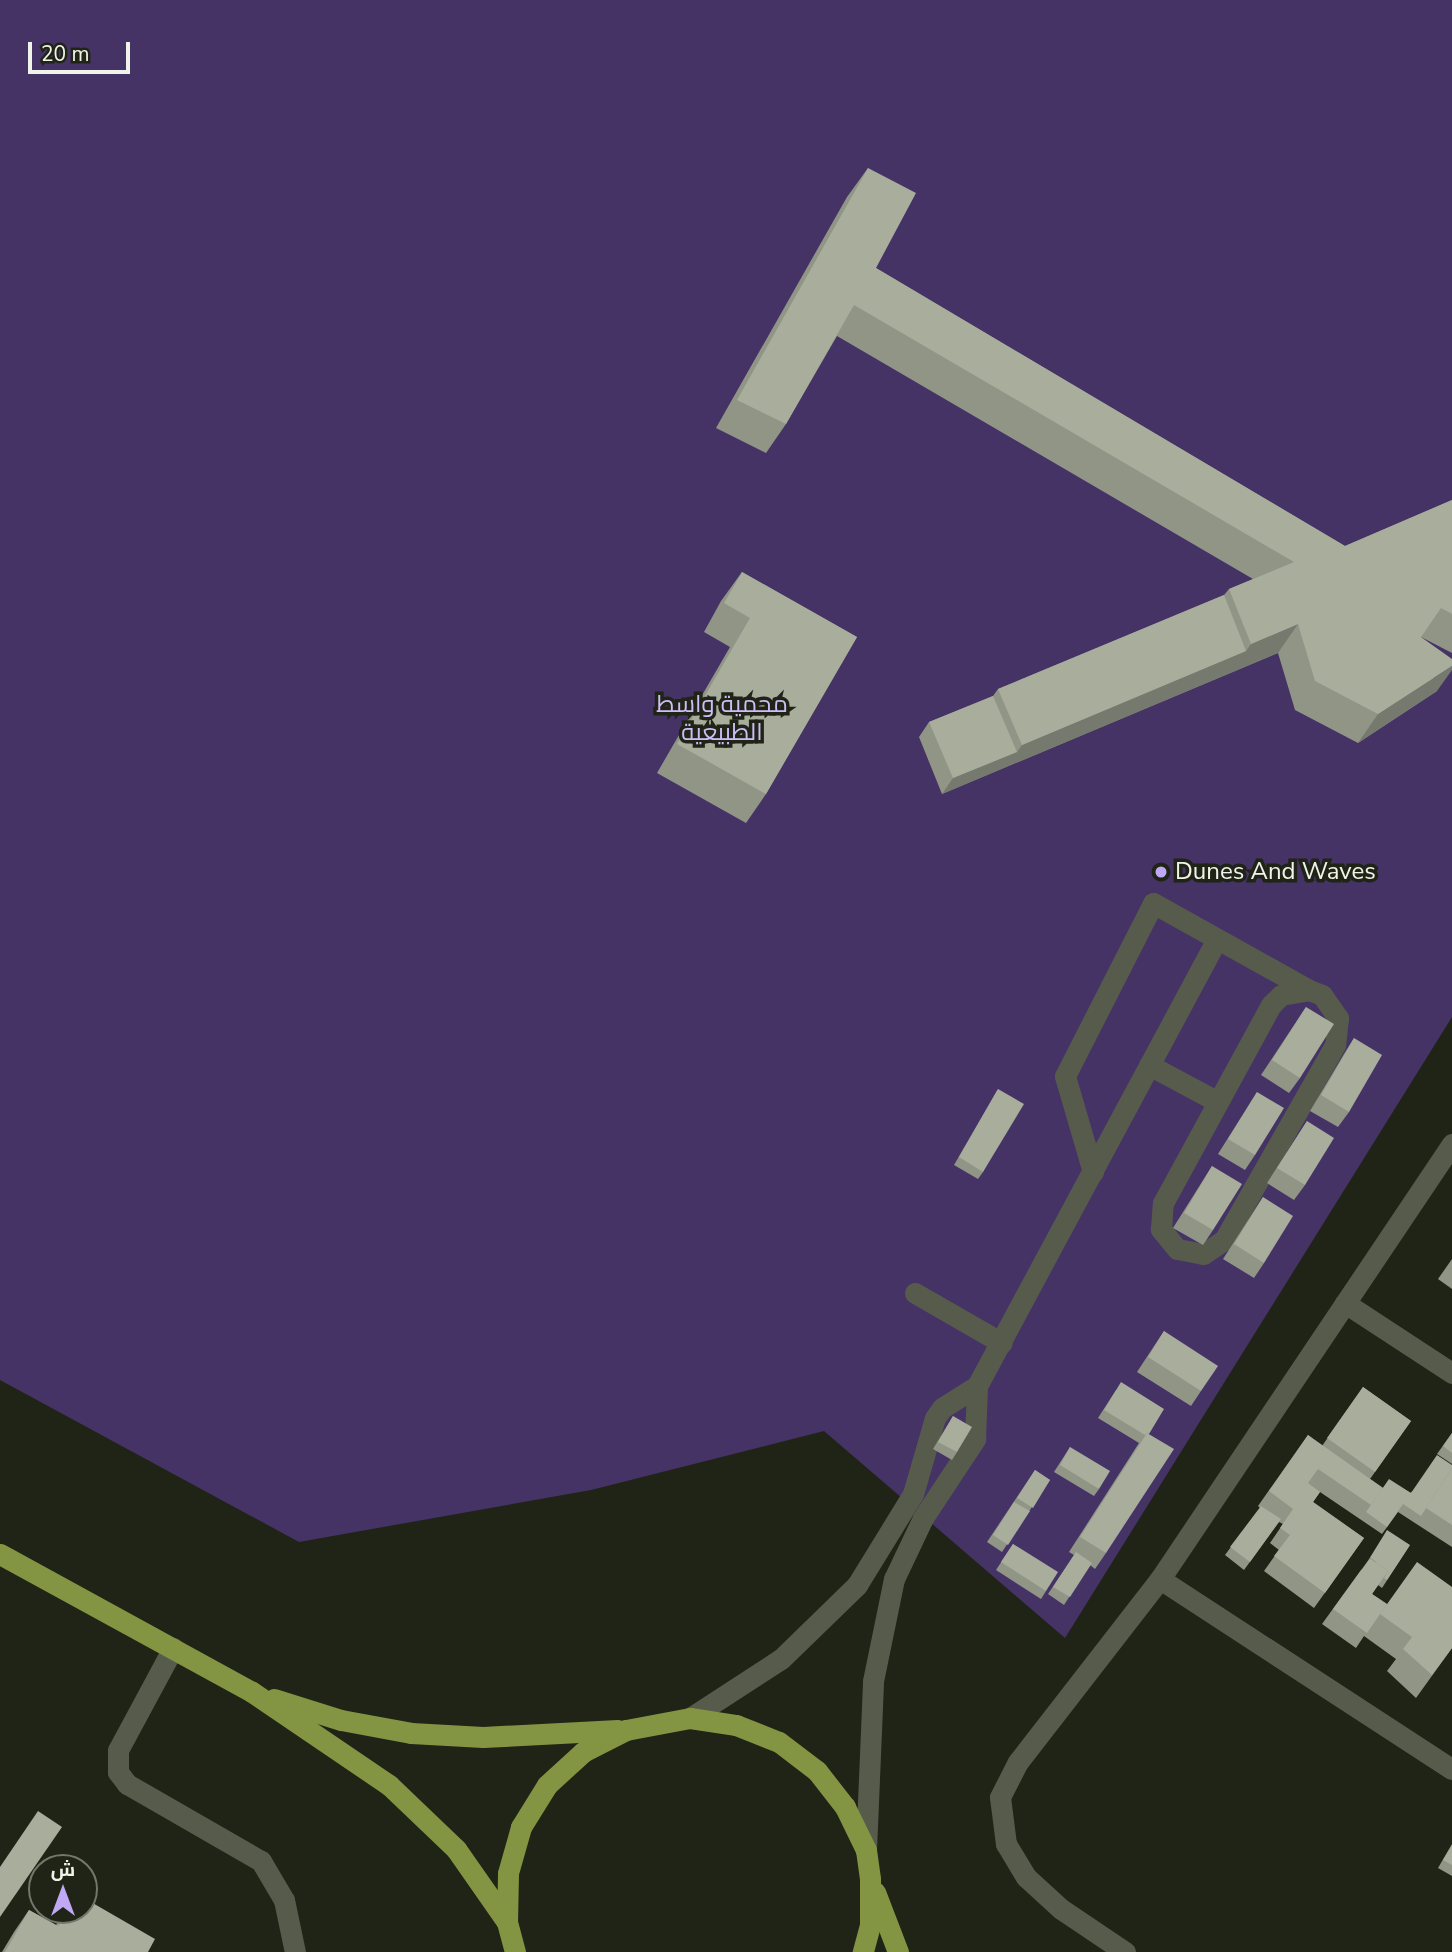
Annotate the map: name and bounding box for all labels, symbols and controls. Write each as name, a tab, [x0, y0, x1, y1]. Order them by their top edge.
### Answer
scale bar	[32, 28, 133, 72]
text: 20 m	[41, 40, 90, 68]
park label: محمية واسط الطبيعية	[656, 691, 788, 747]
place label: Dunes And Waves	[1175, 858, 1376, 886]
marker: Dunes And Waves	[1153, 864, 1169, 880]
north arrow	[28, 1854, 98, 1924]
text: ش	[51, 1857, 75, 1883]

